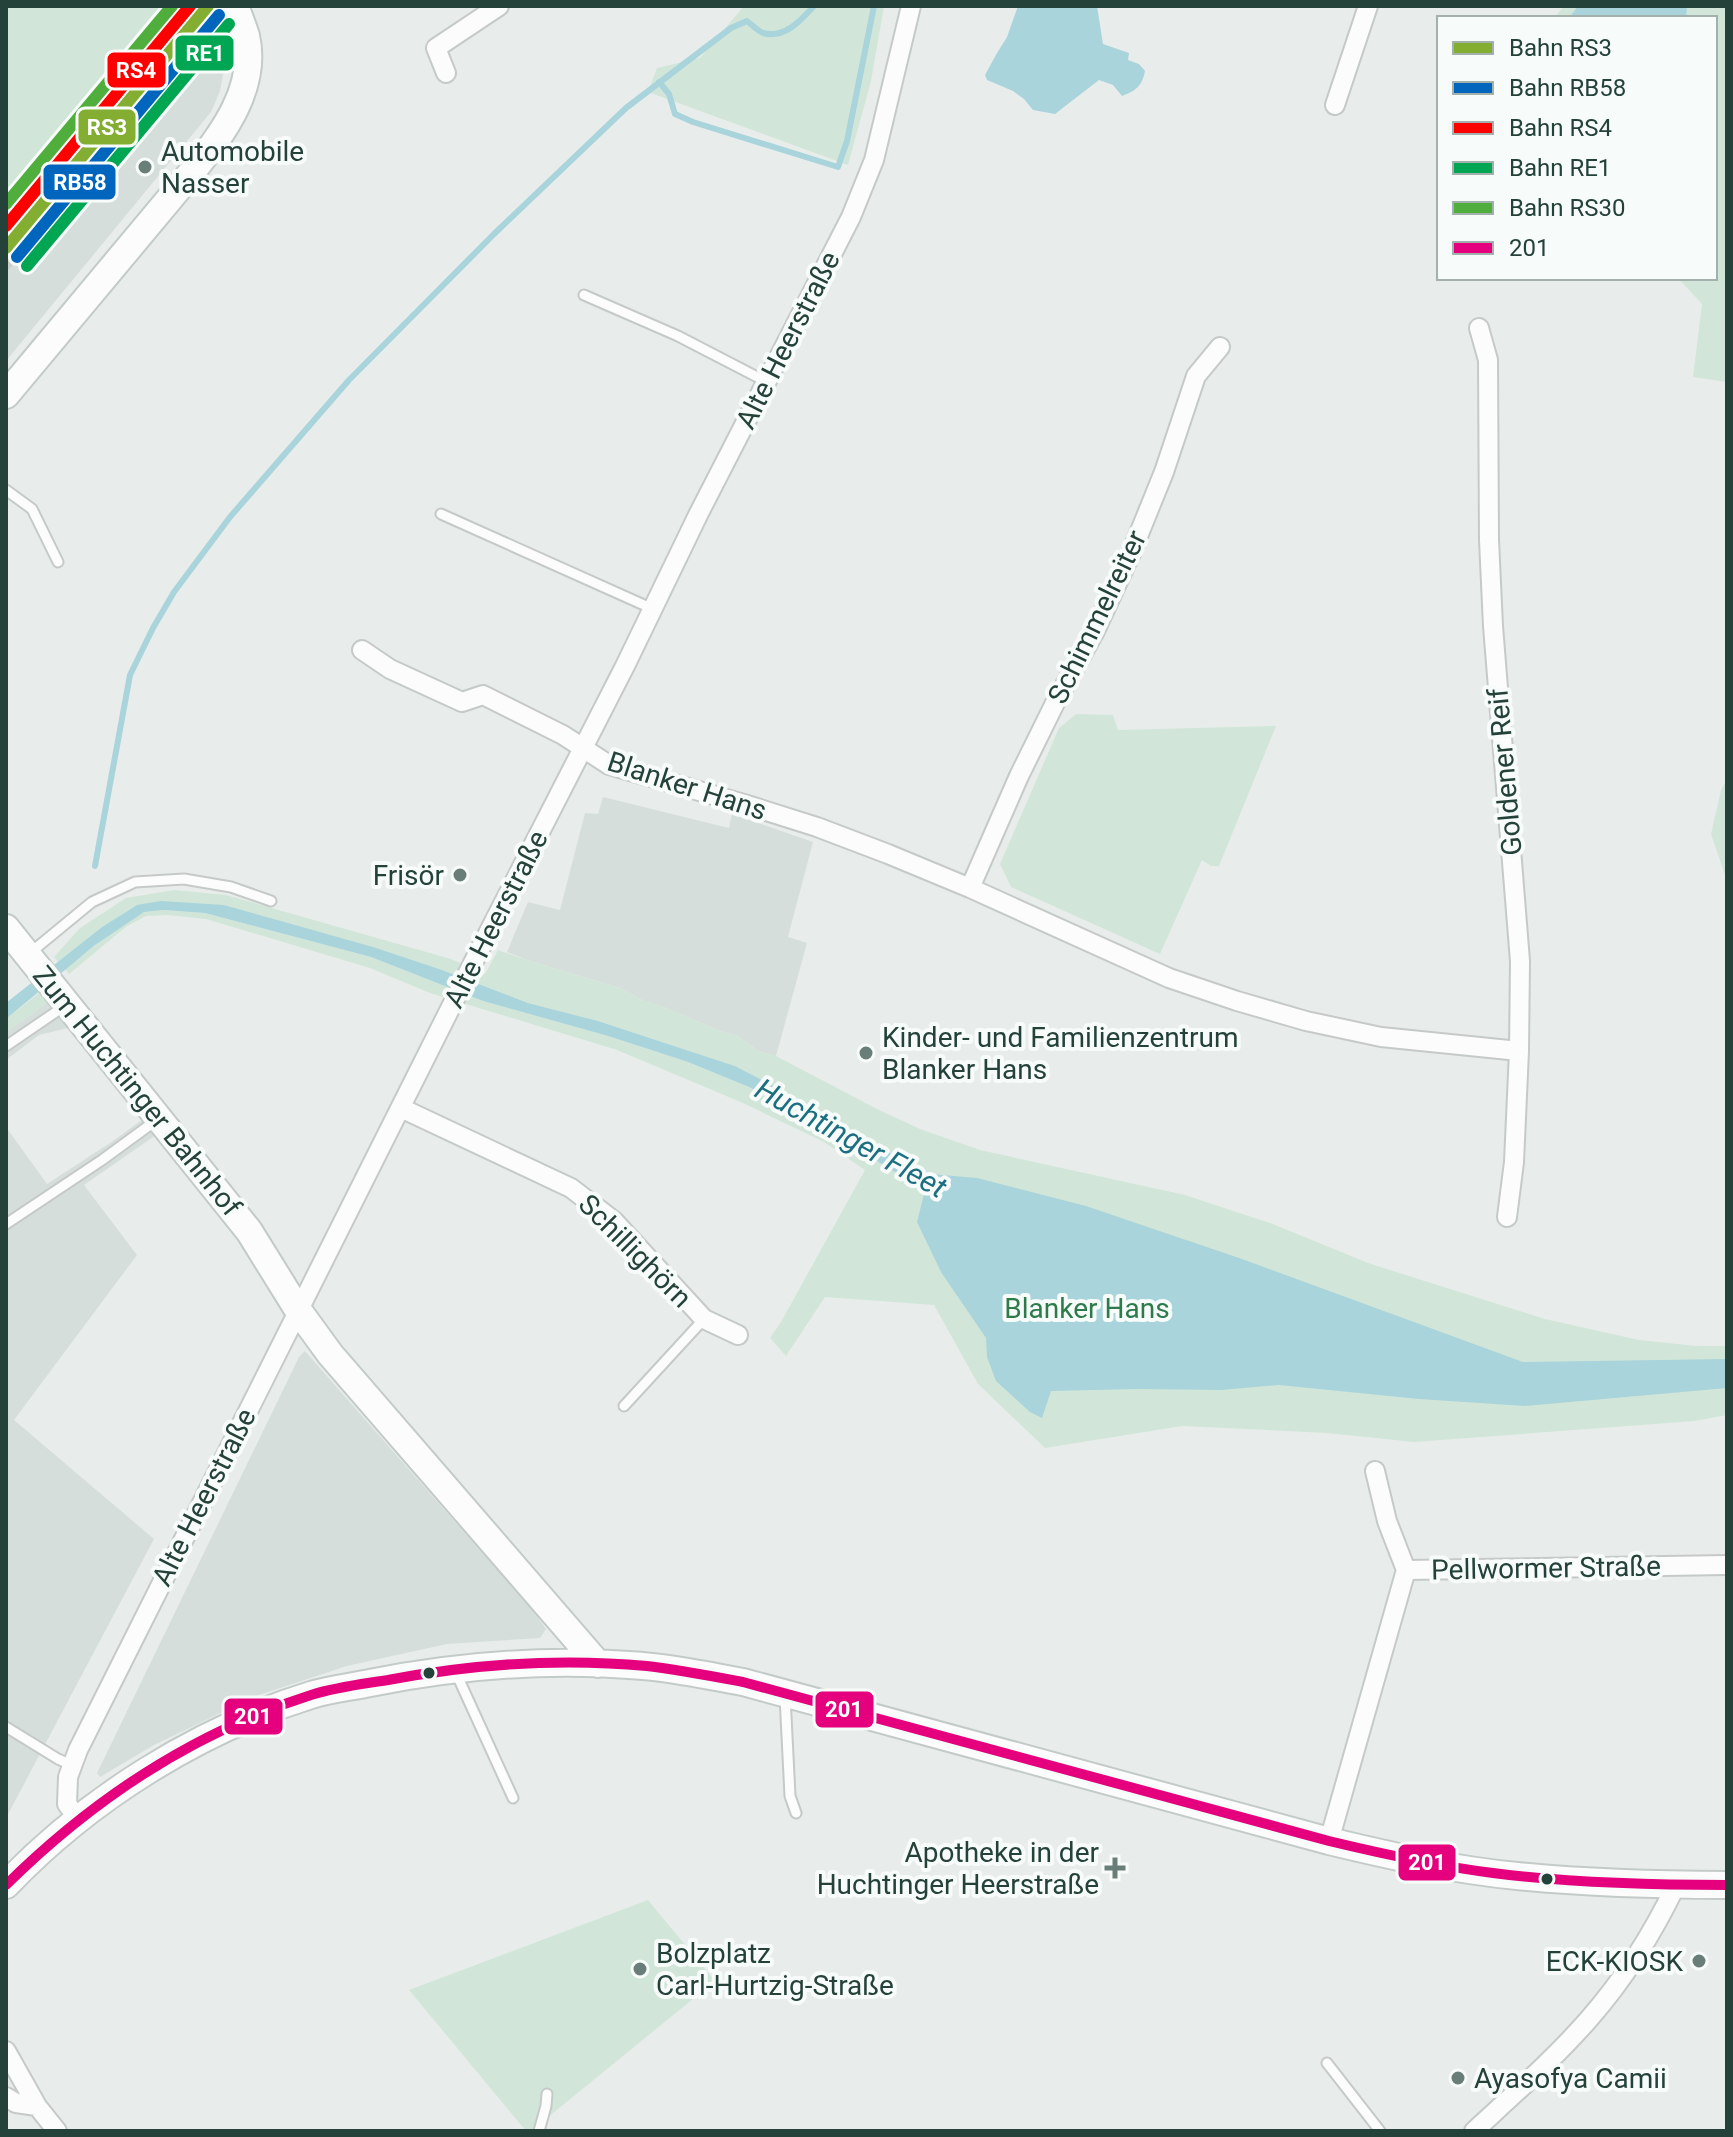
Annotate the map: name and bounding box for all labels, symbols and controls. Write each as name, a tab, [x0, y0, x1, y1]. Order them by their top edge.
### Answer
legend	[1437, 16, 1717, 280]
line badge: RE1	[174, 34, 235, 72]
text: Bahn RS3	[1509, 34, 1612, 62]
text: RE1	[185, 41, 225, 66]
line badge: RS4	[106, 51, 167, 89]
text: RS4	[116, 58, 157, 83]
text: Bahn RB58	[1509, 74, 1626, 102]
line badge: RS3	[77, 108, 137, 146]
text: Bahn RS4	[1509, 114, 1612, 142]
text: RS3	[87, 115, 127, 140]
place label: Automobile Nasser	[161, 135, 304, 200]
text: Bahn RE1	[1509, 154, 1611, 182]
marker: Automobile Nasser	[136, 158, 154, 176]
line badge: RB58	[42, 163, 117, 201]
text: RB58	[53, 170, 107, 195]
text: Bahn RS30	[1509, 194, 1625, 222]
text: 201	[1509, 234, 1549, 262]
street label: Alte Heerstraße	[729, 246, 847, 434]
street label: Schimmelreiter	[1041, 525, 1153, 709]
street label: Goldener Reif	[1481, 687, 1529, 857]
street label: Blanker Hans	[603, 745, 771, 827]
street label: Alte Heerstraße	[437, 825, 555, 1013]
place label: Frisör	[373, 859, 445, 892]
marker: Frisör	[451, 866, 469, 884]
street label: Zum Huchtinger Bahnhof	[26, 959, 248, 1223]
place label: Kinder- und Familienzentrum Blanker Hans	[882, 1021, 1238, 1086]
marker: Kinder- und Familienzentrum Blanker Hans	[857, 1044, 875, 1062]
water label: Huchtinger Fleet	[749, 1071, 953, 1205]
street label: Schillighörn	[572, 1188, 698, 1314]
park label: Blanker Hans	[1004, 1292, 1170, 1325]
street label: Alte Heerstraße	[145, 1403, 263, 1591]
street label: Pellwormer Straße	[1431, 1549, 1661, 1587]
unlabelled marker	[421, 1665, 437, 1681]
line badge: 201	[814, 1690, 875, 1729]
line badge: 201	[223, 1697, 284, 1736]
text: 201	[825, 1697, 863, 1722]
text: 201	[234, 1704, 272, 1729]
place label: Apotheke in der Huchtinger Heerstraße	[817, 1836, 1100, 1901]
line badge: 201	[1397, 1843, 1457, 1882]
text: 201	[1408, 1850, 1446, 1875]
marker: Apotheke in der Huchtinger Heerstraße	[1106, 1859, 1124, 1877]
unlabelled marker	[1539, 1871, 1555, 1887]
place label: Bolzplatz Carl-Hurtzig-Straße	[656, 1937, 894, 2002]
place label: ECK-KIOSK	[1546, 1945, 1683, 1978]
marker: ECK-KIOSK	[1690, 1952, 1708, 1970]
marker: Bolzplatz Carl-Hurtzig-Straße	[631, 1960, 649, 1978]
place label: Ayasofya Camii	[1474, 2062, 1667, 2095]
marker: Ayasofya Camii	[1449, 2069, 1467, 2087]

